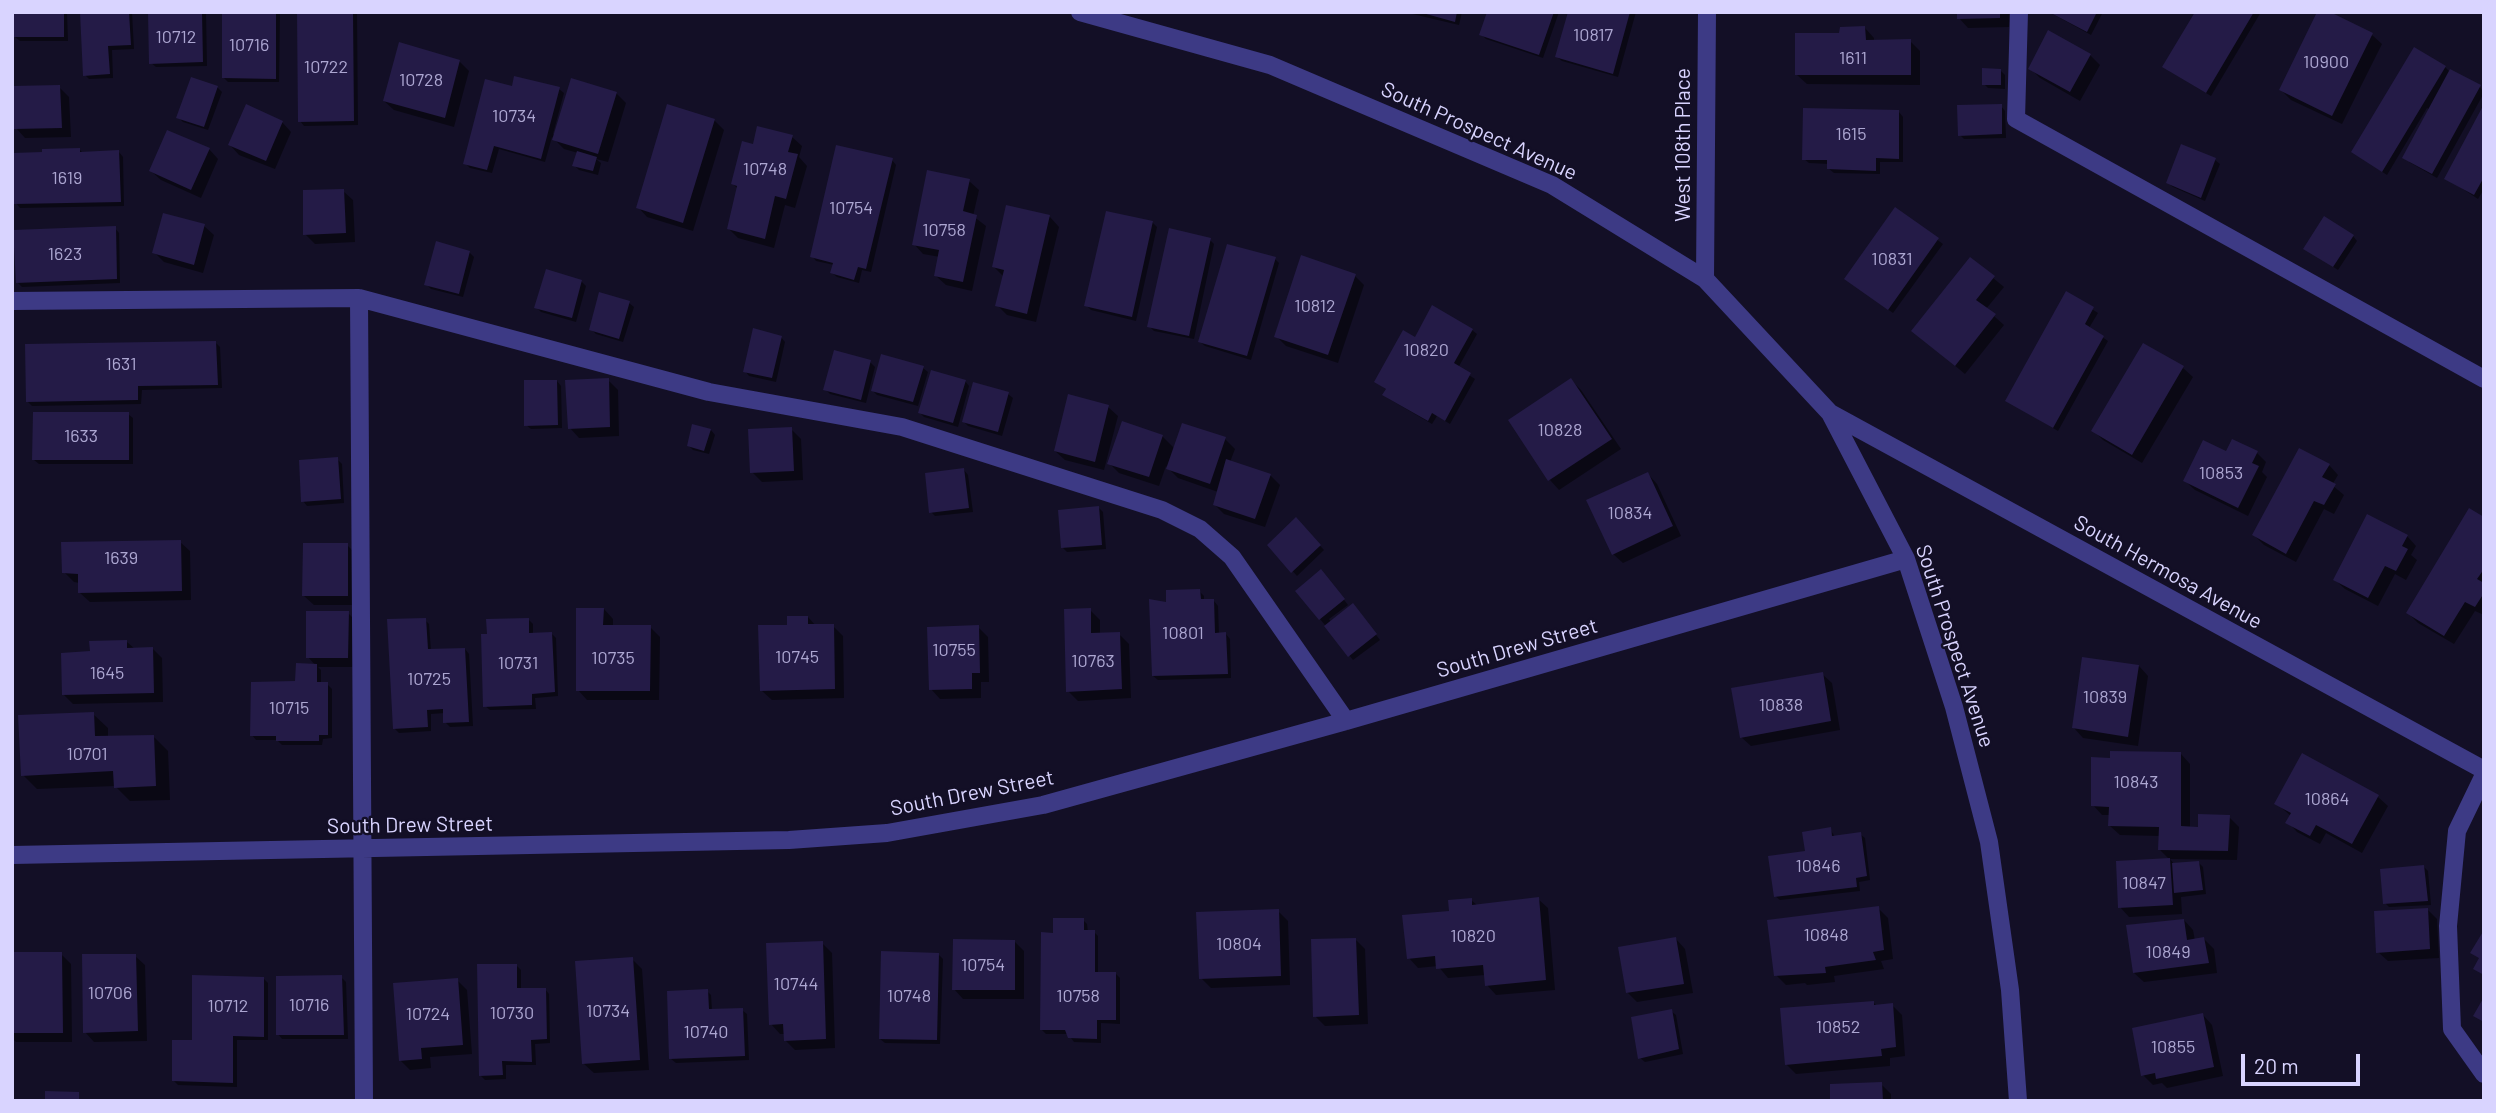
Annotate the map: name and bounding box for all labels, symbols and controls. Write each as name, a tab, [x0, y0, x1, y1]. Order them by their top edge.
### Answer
house number: 10817	[1573, 24, 1613, 46]
house number: 10712	[156, 26, 196, 48]
house number: 10716	[229, 34, 269, 56]
house number: 1611	[1839, 47, 1867, 69]
house number: 10900	[2303, 51, 2349, 73]
house number: 10722	[304, 56, 348, 78]
street label: West 108th Place	[1670, 68, 1696, 222]
house number: 10728	[399, 69, 443, 91]
street label: South Prospect Avenue	[1377, 76, 1581, 186]
house number: 10734	[492, 105, 536, 127]
house number: 1615	[1836, 123, 1866, 145]
house number: 10748	[743, 158, 787, 180]
house number: 1619	[52, 167, 82, 189]
house number: 10754	[829, 197, 873, 219]
house number: 10758	[922, 219, 966, 241]
house number: 1623	[48, 243, 82, 265]
house number: 10831	[1871, 248, 1913, 270]
house number: 10812	[1294, 295, 1336, 317]
house number: 10820	[1403, 339, 1449, 361]
house number: 1631	[105, 353, 137, 375]
house number: 10828	[1538, 419, 1582, 441]
house number: 1633	[64, 425, 98, 447]
house number: 10853	[2199, 462, 2243, 484]
house number: 10834	[1607, 502, 1653, 524]
street label: South Hermosa Avenue	[2070, 510, 2266, 634]
street label: South Prospect Avenue	[1910, 541, 2000, 751]
house number: 1639	[104, 547, 138, 569]
street label: South Drew Street	[1434, 613, 1600, 683]
house number: 10801	[1162, 622, 1204, 644]
house number: 10755	[932, 639, 976, 661]
house number: 10745	[775, 646, 819, 668]
house number: 10735	[591, 647, 635, 669]
house number: 10763	[1071, 650, 1115, 672]
house number: 10731	[498, 652, 538, 674]
house number: 1645	[90, 662, 124, 684]
house number: 10725	[407, 668, 451, 690]
house number: 10839	[2083, 686, 2127, 708]
house number: 10838	[1759, 694, 1803, 716]
house number: 10715	[269, 697, 309, 719]
house number: 10701	[67, 743, 107, 765]
street label: South Drew Street	[888, 765, 1056, 821]
house number: 10843	[2113, 771, 2159, 793]
house number: 10864	[2304, 788, 2350, 810]
street label: South Drew Street	[327, 811, 493, 839]
house number: 10846	[1795, 855, 1841, 877]
house number: 10847	[2122, 872, 2166, 894]
house number: 10848	[1803, 924, 1849, 946]
house number: 10820	[1450, 925, 1496, 947]
house number: 10804	[1216, 933, 1262, 955]
house number: 10849	[2145, 941, 2191, 963]
house number: 10754	[961, 954, 1005, 976]
house number: 10744	[774, 973, 818, 995]
house number: 10706	[88, 982, 132, 1004]
house number: 10748	[887, 985, 931, 1007]
house number: 10758	[1056, 985, 1100, 1007]
house number: 10716	[289, 994, 329, 1016]
house number: 10712	[208, 995, 248, 1017]
house number: 10734	[586, 1000, 630, 1022]
house number: 10730	[490, 1002, 534, 1024]
house number: 10724	[406, 1003, 450, 1025]
house number: 10852	[1816, 1016, 1860, 1038]
house number: 10740	[683, 1021, 729, 1043]
house number: 10855	[2151, 1036, 2195, 1058]
scale bar	[2244, 1040, 2363, 1084]
text: 20 m	[2254, 1053, 2299, 1078]

